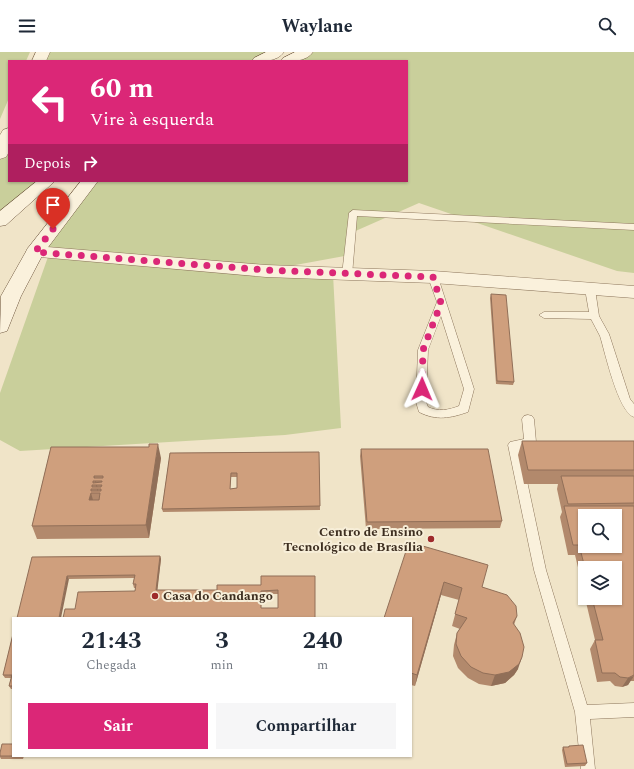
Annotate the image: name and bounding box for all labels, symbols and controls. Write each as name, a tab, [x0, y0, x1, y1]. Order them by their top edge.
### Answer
text: Waylane	[281, 13, 353, 40]
icon: menu	[16, 15, 38, 37]
icon: search	[596, 15, 618, 37]
text: 60 m	[90, 67, 154, 110]
icon: left	[24, 76, 76, 128]
text: Vire à esquerda	[90, 106, 214, 133]
text: Depois	[24, 152, 71, 175]
icon: right	[79, 152, 101, 174]
pin	[36, 188, 70, 229]
icon: arrive	[42, 194, 64, 216]
position arrow	[401, 368, 443, 410]
map controls	[578, 509, 622, 605]
button: search	[578, 509, 622, 553]
place label: Centro de Ensino Tecnológico de Brasília	[283, 522, 423, 557]
marker: Centro de Ensino Tecnológico de Brasília	[426, 534, 436, 544]
button: layers	[578, 561, 622, 605]
place label: Casa do Candango	[163, 586, 273, 606]
marker: Casa do Candango	[150, 591, 160, 601]
text: 21:43	[81, 623, 141, 659]
text: 3	[215, 623, 229, 659]
text: 240	[302, 623, 343, 659]
text: Chegada	[86, 655, 136, 675]
text: min	[211, 655, 233, 675]
text: m	[317, 655, 328, 675]
button: Sair	[28, 703, 208, 749]
button: Compartilhar	[216, 703, 396, 749]

